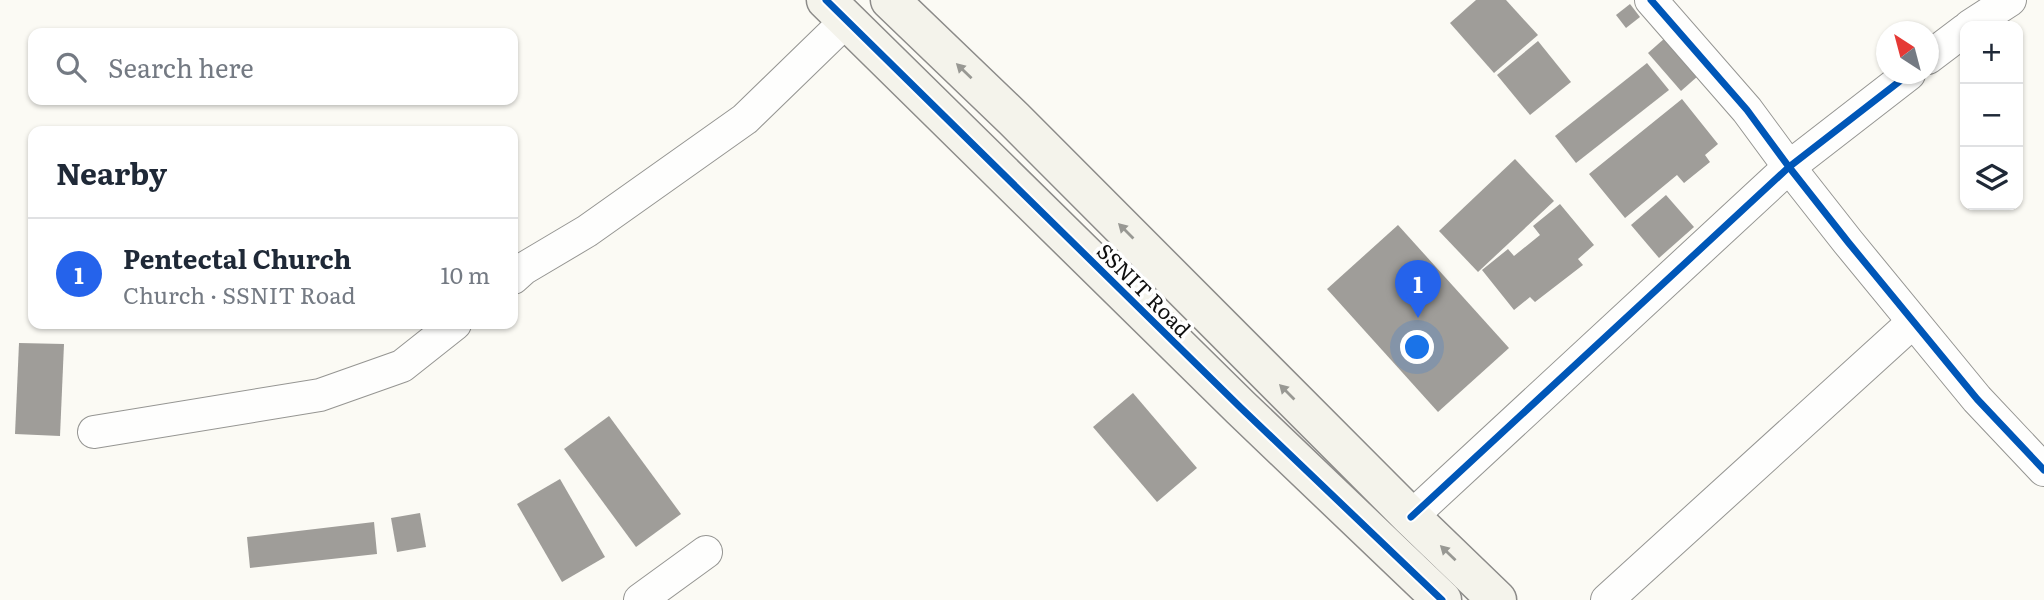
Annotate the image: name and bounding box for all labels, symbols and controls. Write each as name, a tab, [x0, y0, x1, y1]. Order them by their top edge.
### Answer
north arrow	[1876, 21, 1939, 84]
map controls	[1960, 21, 2023, 210]
button: +	[1960, 21, 2023, 84]
search box	[28, 28, 518, 105]
text: Search here	[108, 47, 254, 86]
icon: search	[52, 48, 90, 86]
one-way arrow	[955, 63, 972, 80]
button: −	[1960, 84, 2023, 147]
button: layers	[1960, 147, 2023, 210]
text: Nearby	[56, 150, 167, 194]
one-way arrow	[1118, 223, 1135, 239]
street label: SSNIT Road	[1091, 235, 1199, 343]
text: Pentectal Church	[123, 238, 351, 277]
text: 1	[74, 257, 84, 291]
text: 10 m	[440, 257, 490, 291]
pin: 1	[1395, 260, 1441, 318]
text: Church · SSNIT Road	[123, 277, 356, 311]
your location	[1400, 330, 1434, 364]
one-way arrow	[1278, 383, 1295, 400]
one-way arrow	[1439, 544, 1456, 561]

